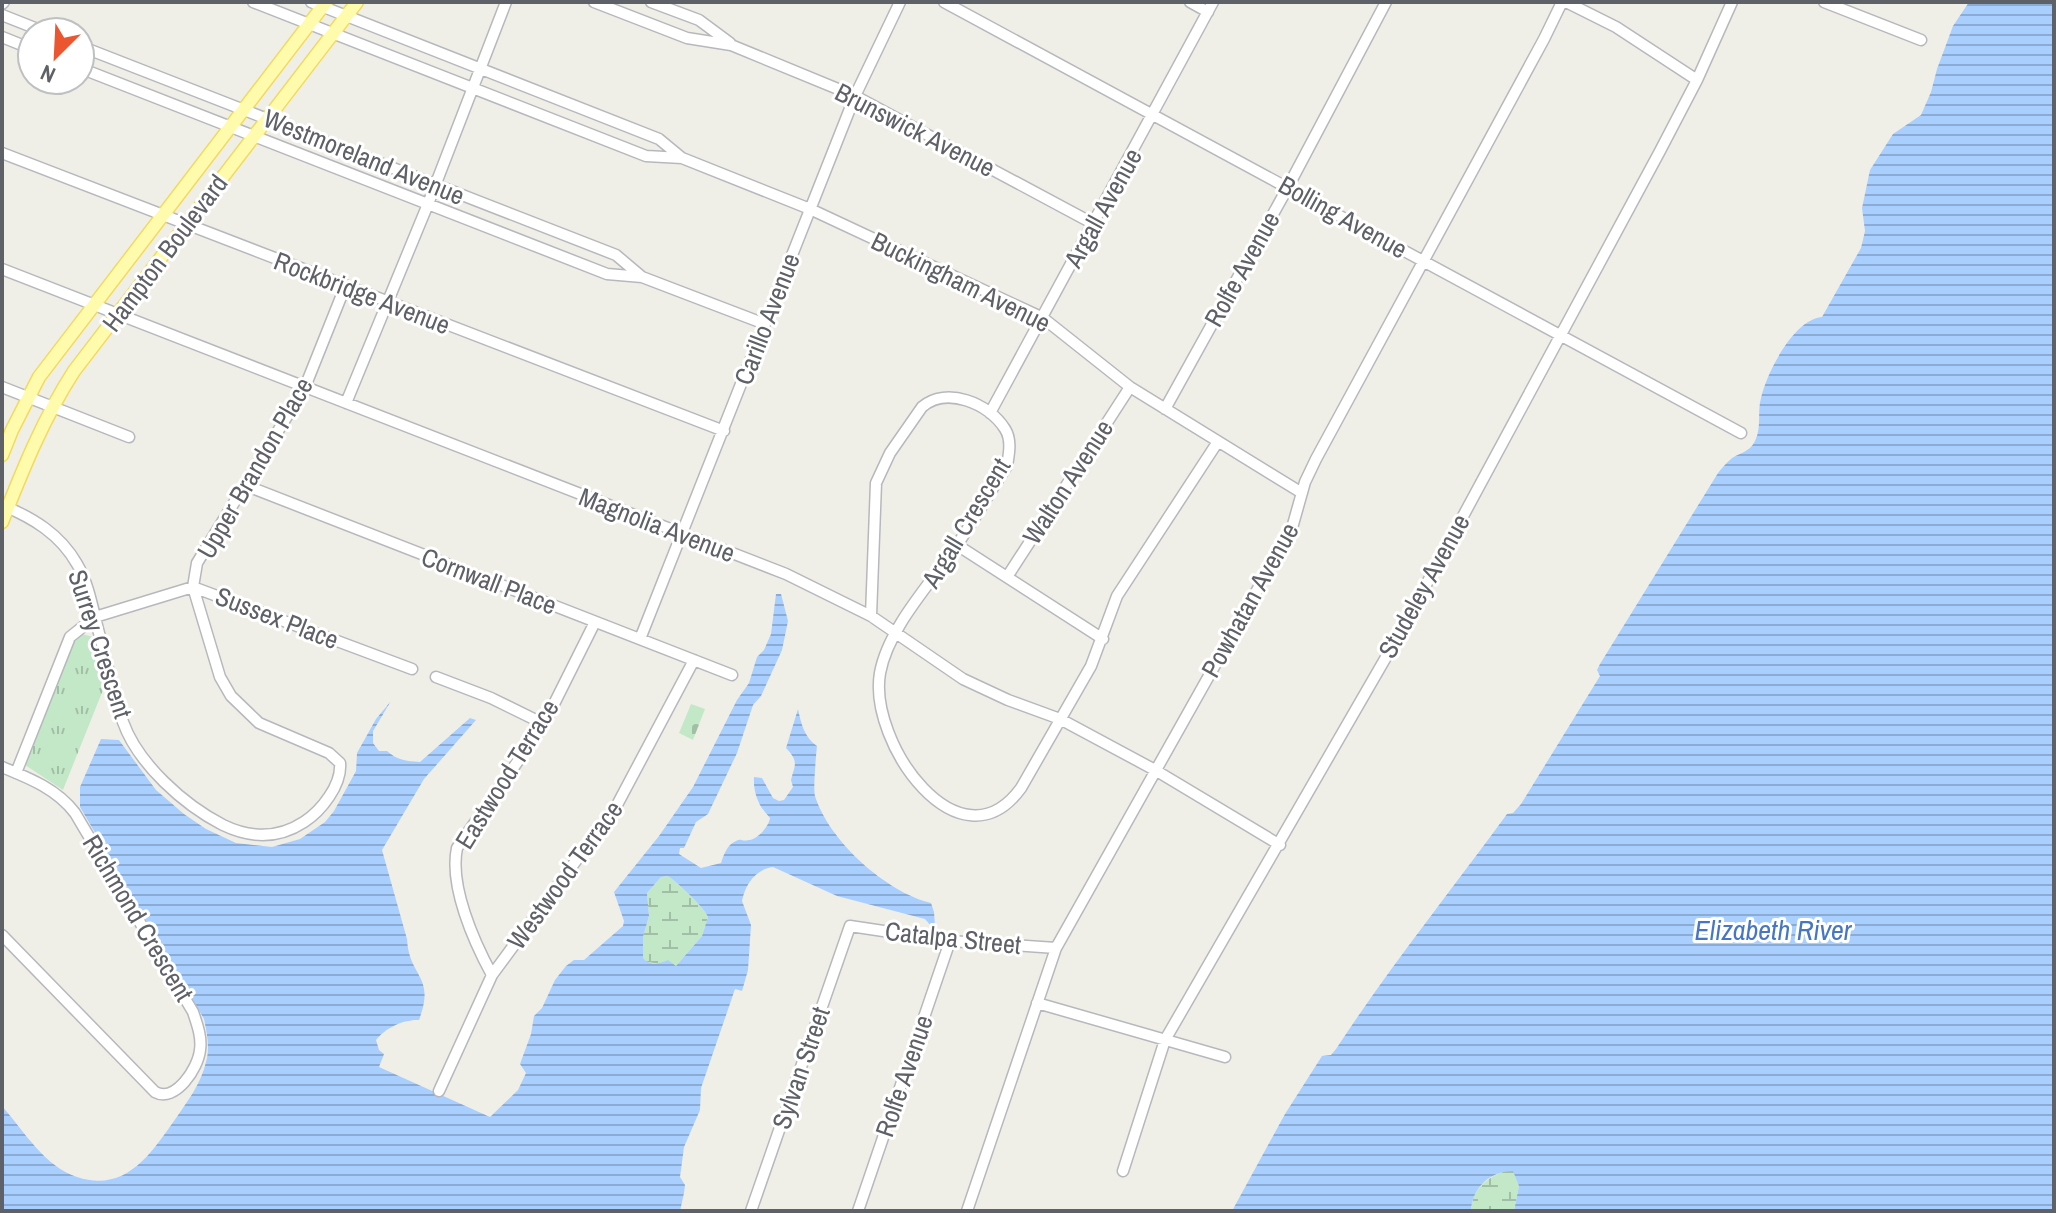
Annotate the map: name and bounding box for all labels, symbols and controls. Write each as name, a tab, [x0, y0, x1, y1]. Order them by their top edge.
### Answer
north arrow	[16, 16, 96, 96]
text: N	[36, 58, 60, 91]
street label: Brunswick Avenue	[829, 74, 1001, 185]
street label: Westmoreland Avenue	[259, 100, 470, 213]
street label: Argall Avenue	[1055, 142, 1150, 274]
street label: Hampton Boulevard	[94, 167, 235, 338]
street label: Bolling Avenue	[1273, 167, 1414, 266]
street label: Rolfe Avenue	[1196, 205, 1288, 333]
street label: Buckingham Avenue	[866, 223, 1057, 340]
street label: Rockbridge Avenue	[269, 243, 455, 342]
street label: Carillo Avenue	[725, 248, 808, 390]
street label: Upper Brandon Place	[188, 371, 321, 565]
street label: Walton Avenue	[1014, 413, 1121, 551]
street label: Argall Crescent	[913, 451, 1018, 595]
street label: Magnolia Avenue	[574, 479, 740, 570]
street label: Studeley Avenue	[1370, 507, 1478, 664]
street label: Powhatan Avenue	[1193, 516, 1306, 683]
street label: Cornwall Place	[417, 539, 562, 622]
street label: Surrey Crescent	[60, 565, 141, 723]
street label: Sussex Place	[211, 578, 344, 657]
street label: Eastwood Terrace	[447, 692, 567, 855]
street label: Westwood Terrace	[499, 793, 630, 956]
street label: Richmond Crescent	[75, 828, 202, 1008]
water label: Elizabeth River	[1695, 911, 1853, 949]
street label: Catalpa Street	[883, 913, 1023, 962]
street label: Sylvan Street	[763, 1002, 838, 1133]
street label: Rolfe Avenue	[866, 1010, 941, 1141]

